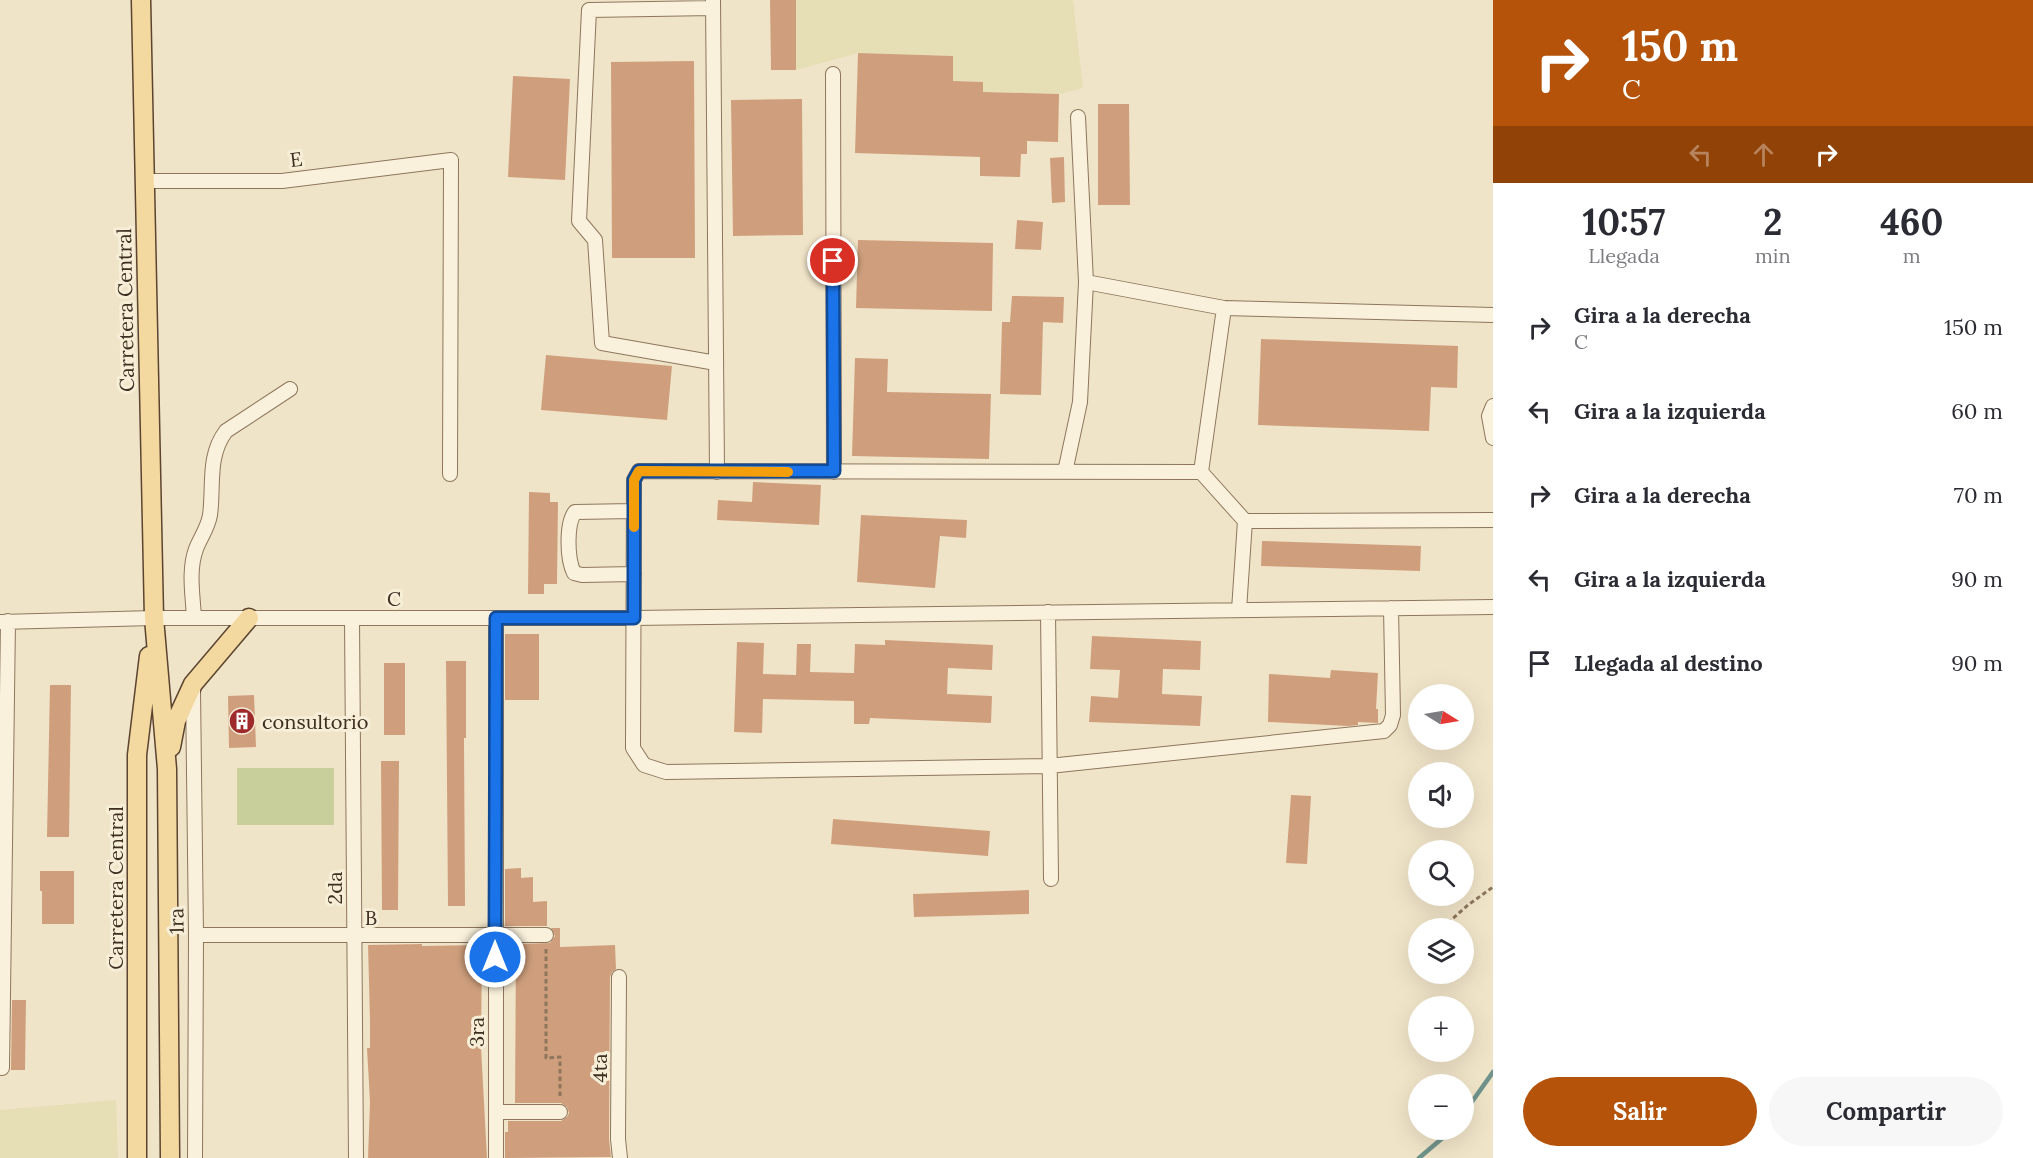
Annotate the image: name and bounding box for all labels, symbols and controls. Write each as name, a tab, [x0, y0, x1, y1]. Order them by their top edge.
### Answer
text: 150 m	[1622, 19, 1738, 73]
icon: right	[1523, 24, 1601, 102]
text: C	[1622, 72, 1641, 106]
icon: left	[1684, 138, 1717, 171]
icon: ahead	[1747, 138, 1780, 171]
icon: right	[1810, 138, 1843, 171]
street label: E	[288, 146, 304, 172]
text: 10:57	[1583, 199, 1665, 245]
text: 2	[1763, 199, 1782, 245]
text: 460	[1880, 199, 1943, 245]
street label: Carretera Central	[111, 228, 139, 392]
pin	[807, 235, 858, 286]
text: Llegada	[1588, 243, 1660, 268]
text: min	[1755, 243, 1791, 268]
text: m	[1903, 243, 1921, 268]
icon: arrive	[816, 244, 849, 277]
text: Gira a la derecha	[1574, 301, 1751, 329]
icon: right	[1523, 311, 1556, 344]
text: 150 m	[1944, 313, 2003, 341]
text: C	[1574, 329, 1588, 354]
icon: left	[1523, 395, 1556, 428]
text: Gira a la izquierda	[1574, 397, 1766, 425]
text: 60 m	[1951, 397, 2003, 425]
icon: right	[1523, 479, 1556, 512]
text: Gira a la derecha	[1574, 481, 1751, 509]
text: 70 m	[1954, 481, 2003, 509]
icon: left	[1523, 563, 1556, 596]
text: Gira a la izquierda	[1574, 565, 1766, 593]
text: 90 m	[1951, 565, 2003, 593]
street label: C	[387, 586, 401, 611]
icon: arrive	[1523, 647, 1556, 680]
text: Llegada al destino	[1574, 649, 1763, 677]
text: 90 m	[1951, 649, 2003, 677]
north arrow	[1408, 684, 1474, 750]
map controls	[1408, 684, 1474, 1140]
building icon: consultorio	[227, 706, 257, 736]
place label: consultorio	[262, 709, 368, 734]
button: sound	[1408, 762, 1474, 828]
street label: Carretera Central	[103, 806, 128, 970]
button: search	[1408, 840, 1474, 906]
street label: 2da	[322, 871, 347, 905]
street label: B	[365, 905, 377, 930]
street label: 1ra	[163, 908, 189, 934]
button: layers	[1408, 918, 1474, 984]
position arrow	[463, 925, 527, 989]
button: +	[1408, 996, 1474, 1062]
street label: 3ra	[464, 1017, 489, 1047]
street label: 4ta	[587, 1054, 612, 1082]
button: −	[1408, 1074, 1474, 1140]
button: Salir	[1523, 1077, 1757, 1146]
button: Compartir	[1769, 1077, 2003, 1146]

